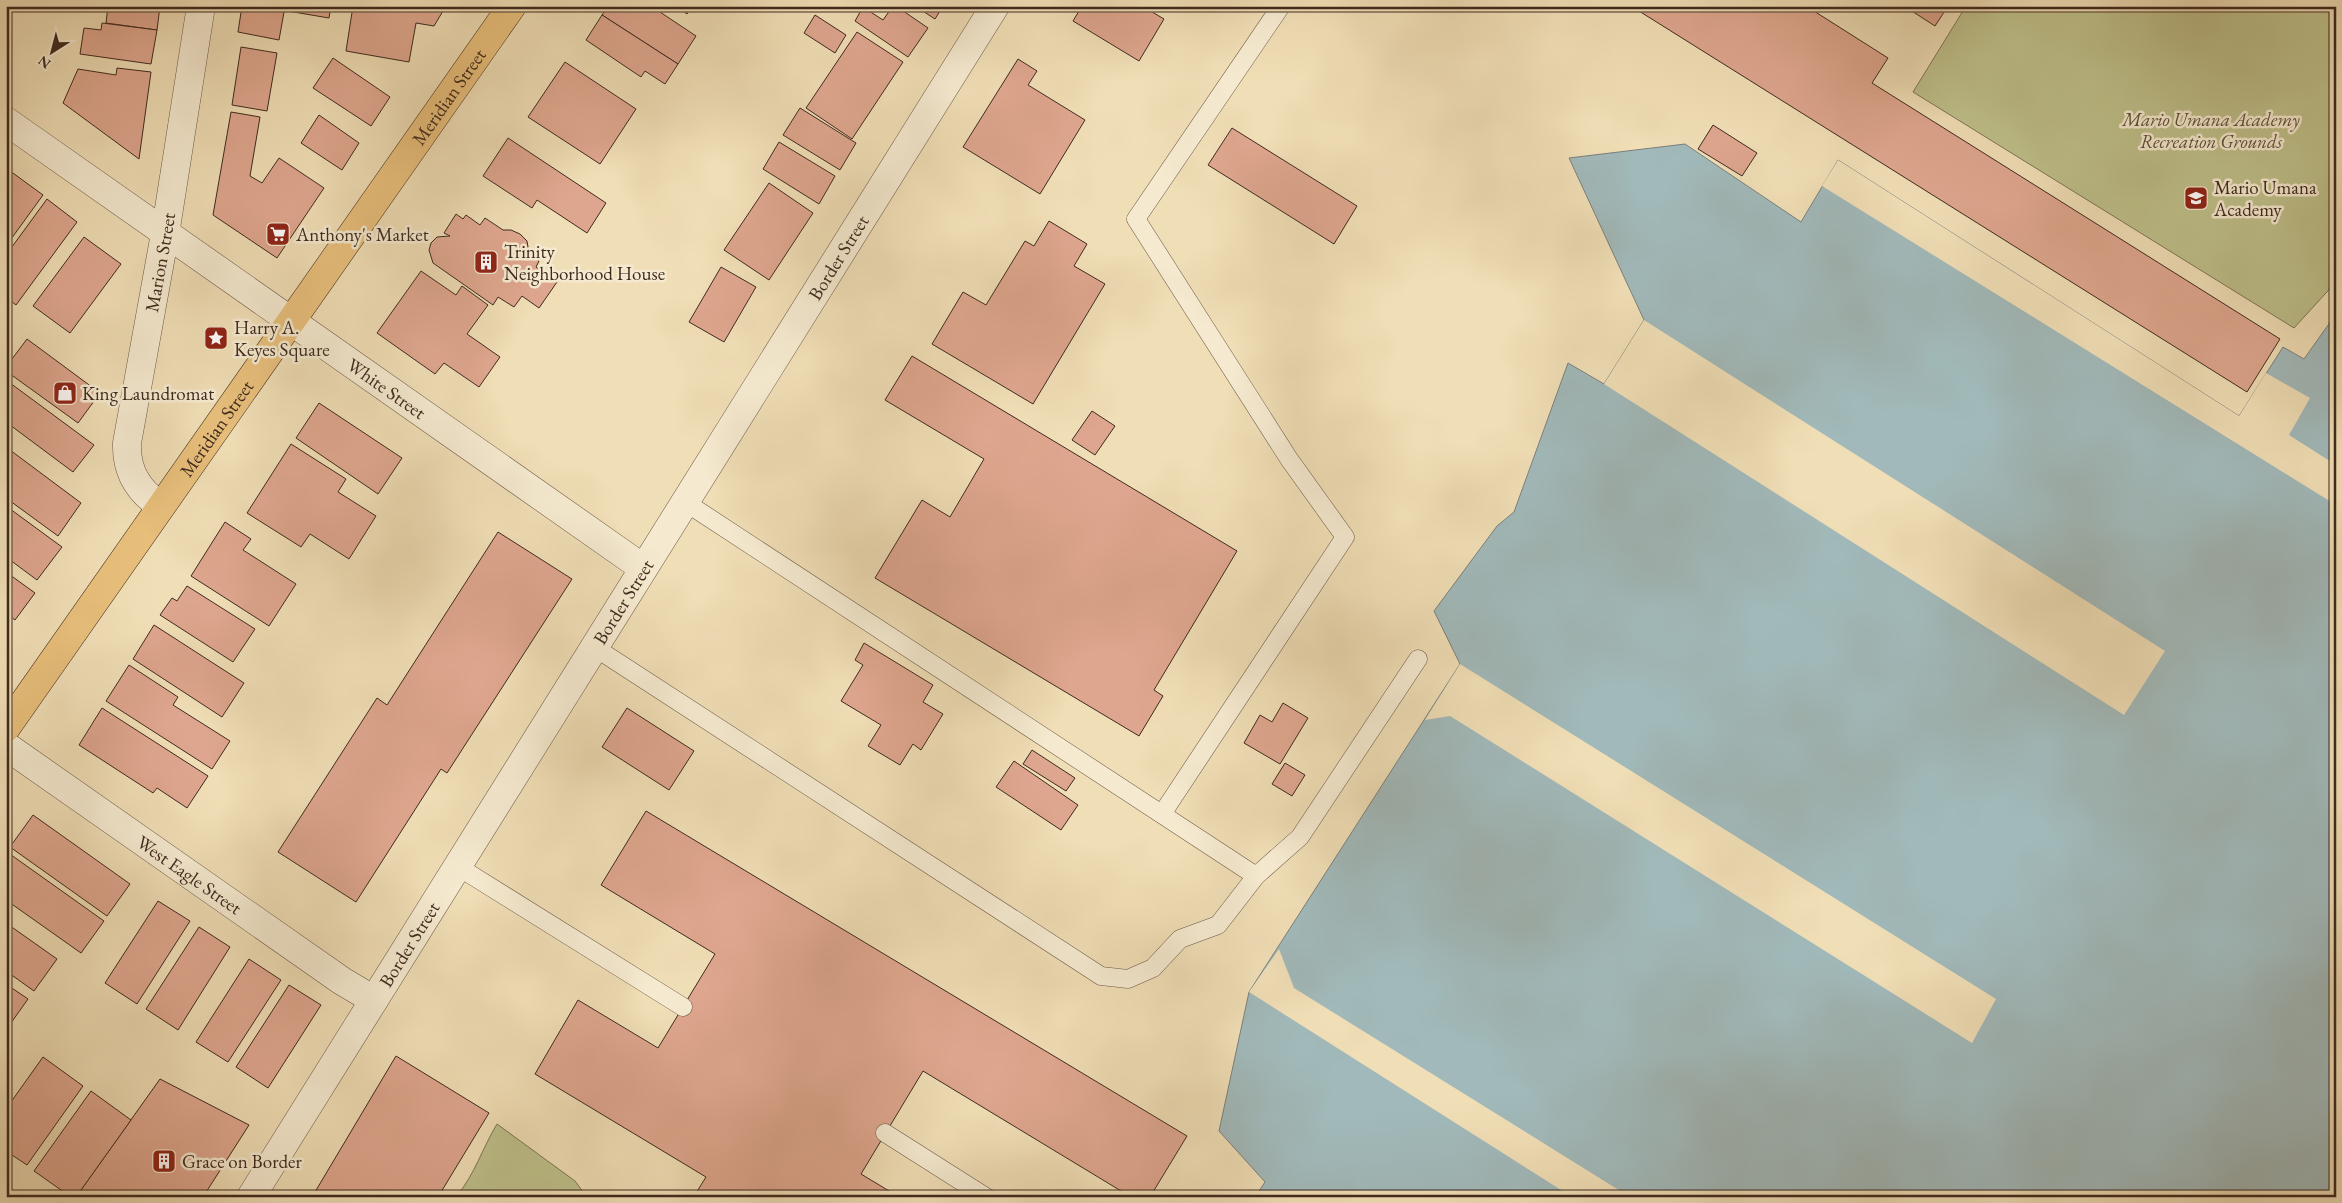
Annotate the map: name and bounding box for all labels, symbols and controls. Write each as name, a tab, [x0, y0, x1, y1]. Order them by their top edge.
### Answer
north arrow	[28, 28, 78, 78]
street label: Meridian Street	[406, 43, 491, 150]
text: N	[34, 52, 54, 73]
park label: Mario Umana Academy Recreation Grounds	[2121, 107, 2300, 154]
place label: Mario Umana Academy	[2213, 175, 2317, 222]
school or university icon: Mario Umana Academy	[2183, 185, 2209, 211]
street label: Border Street	[802, 210, 874, 305]
street label: Marion Street	[139, 211, 181, 314]
supermarket icon: Anthony's Market	[265, 221, 291, 247]
place label: Anthony's Market	[295, 222, 429, 247]
place label: Trinity Neighborhood House	[504, 239, 665, 286]
building icon: Trinity Neighborhood House	[473, 249, 499, 275]
place label: Harry A. Keyes Square	[234, 315, 330, 362]
place icon: Harry A. Keyes Square	[203, 325, 229, 351]
street label: White Street	[342, 352, 431, 424]
street label: Meridian Street	[173, 375, 259, 482]
shop icon: King Laundromat	[52, 380, 78, 406]
place label: King Laundromat	[82, 381, 214, 406]
street label: Border Street	[587, 554, 659, 649]
street label: West Eagle Street	[132, 829, 247, 920]
street label: Border Street	[373, 897, 445, 992]
building icon: Grace on Border	[151, 1148, 177, 1174]
place label: Grace on Border	[182, 1149, 303, 1174]

